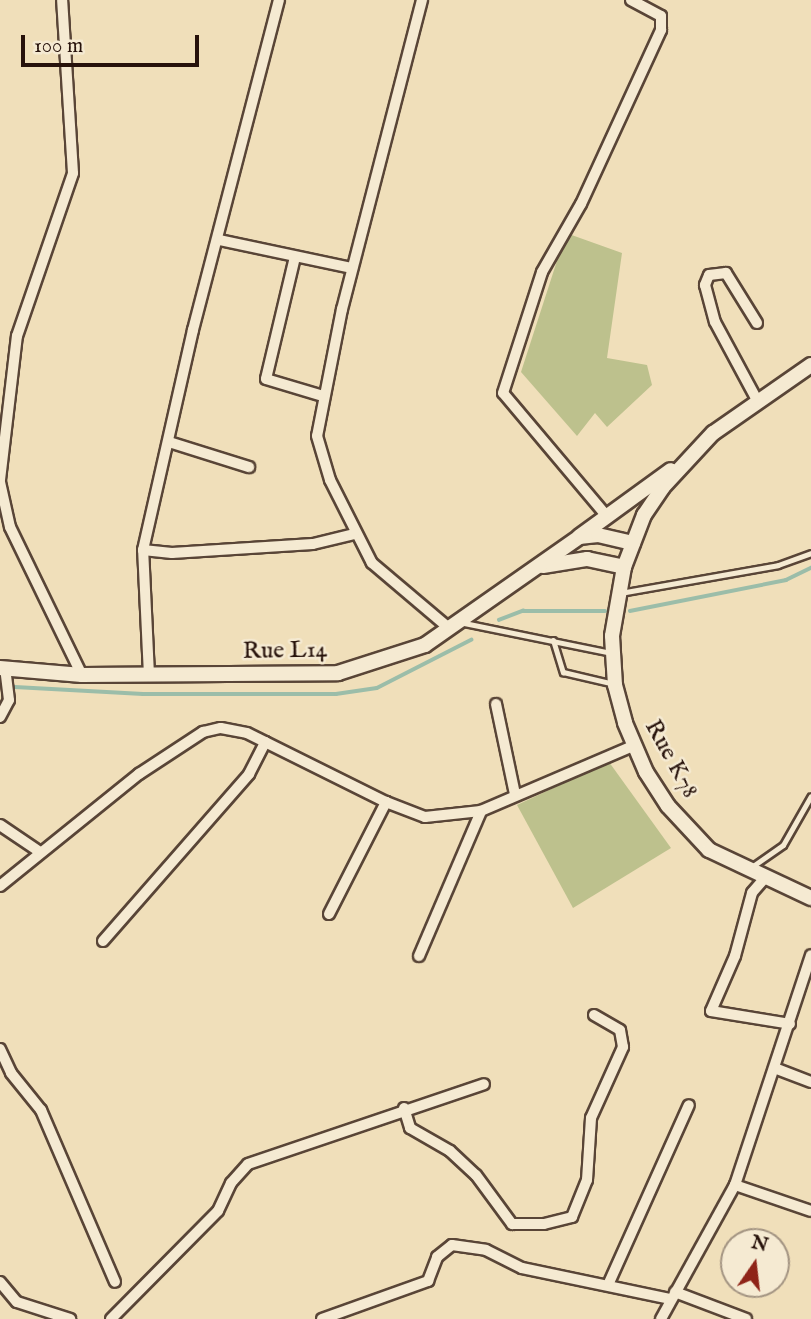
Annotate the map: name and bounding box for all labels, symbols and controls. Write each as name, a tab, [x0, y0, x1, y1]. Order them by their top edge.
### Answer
scale bar	[24, 21, 203, 65]
text: 100 m	[34, 33, 83, 60]
street label: Rue L14	[242, 636, 328, 666]
street label: Rue K78	[638, 715, 704, 803]
north arrow	[720, 1228, 790, 1298]
text: N	[749, 1231, 770, 1258]

